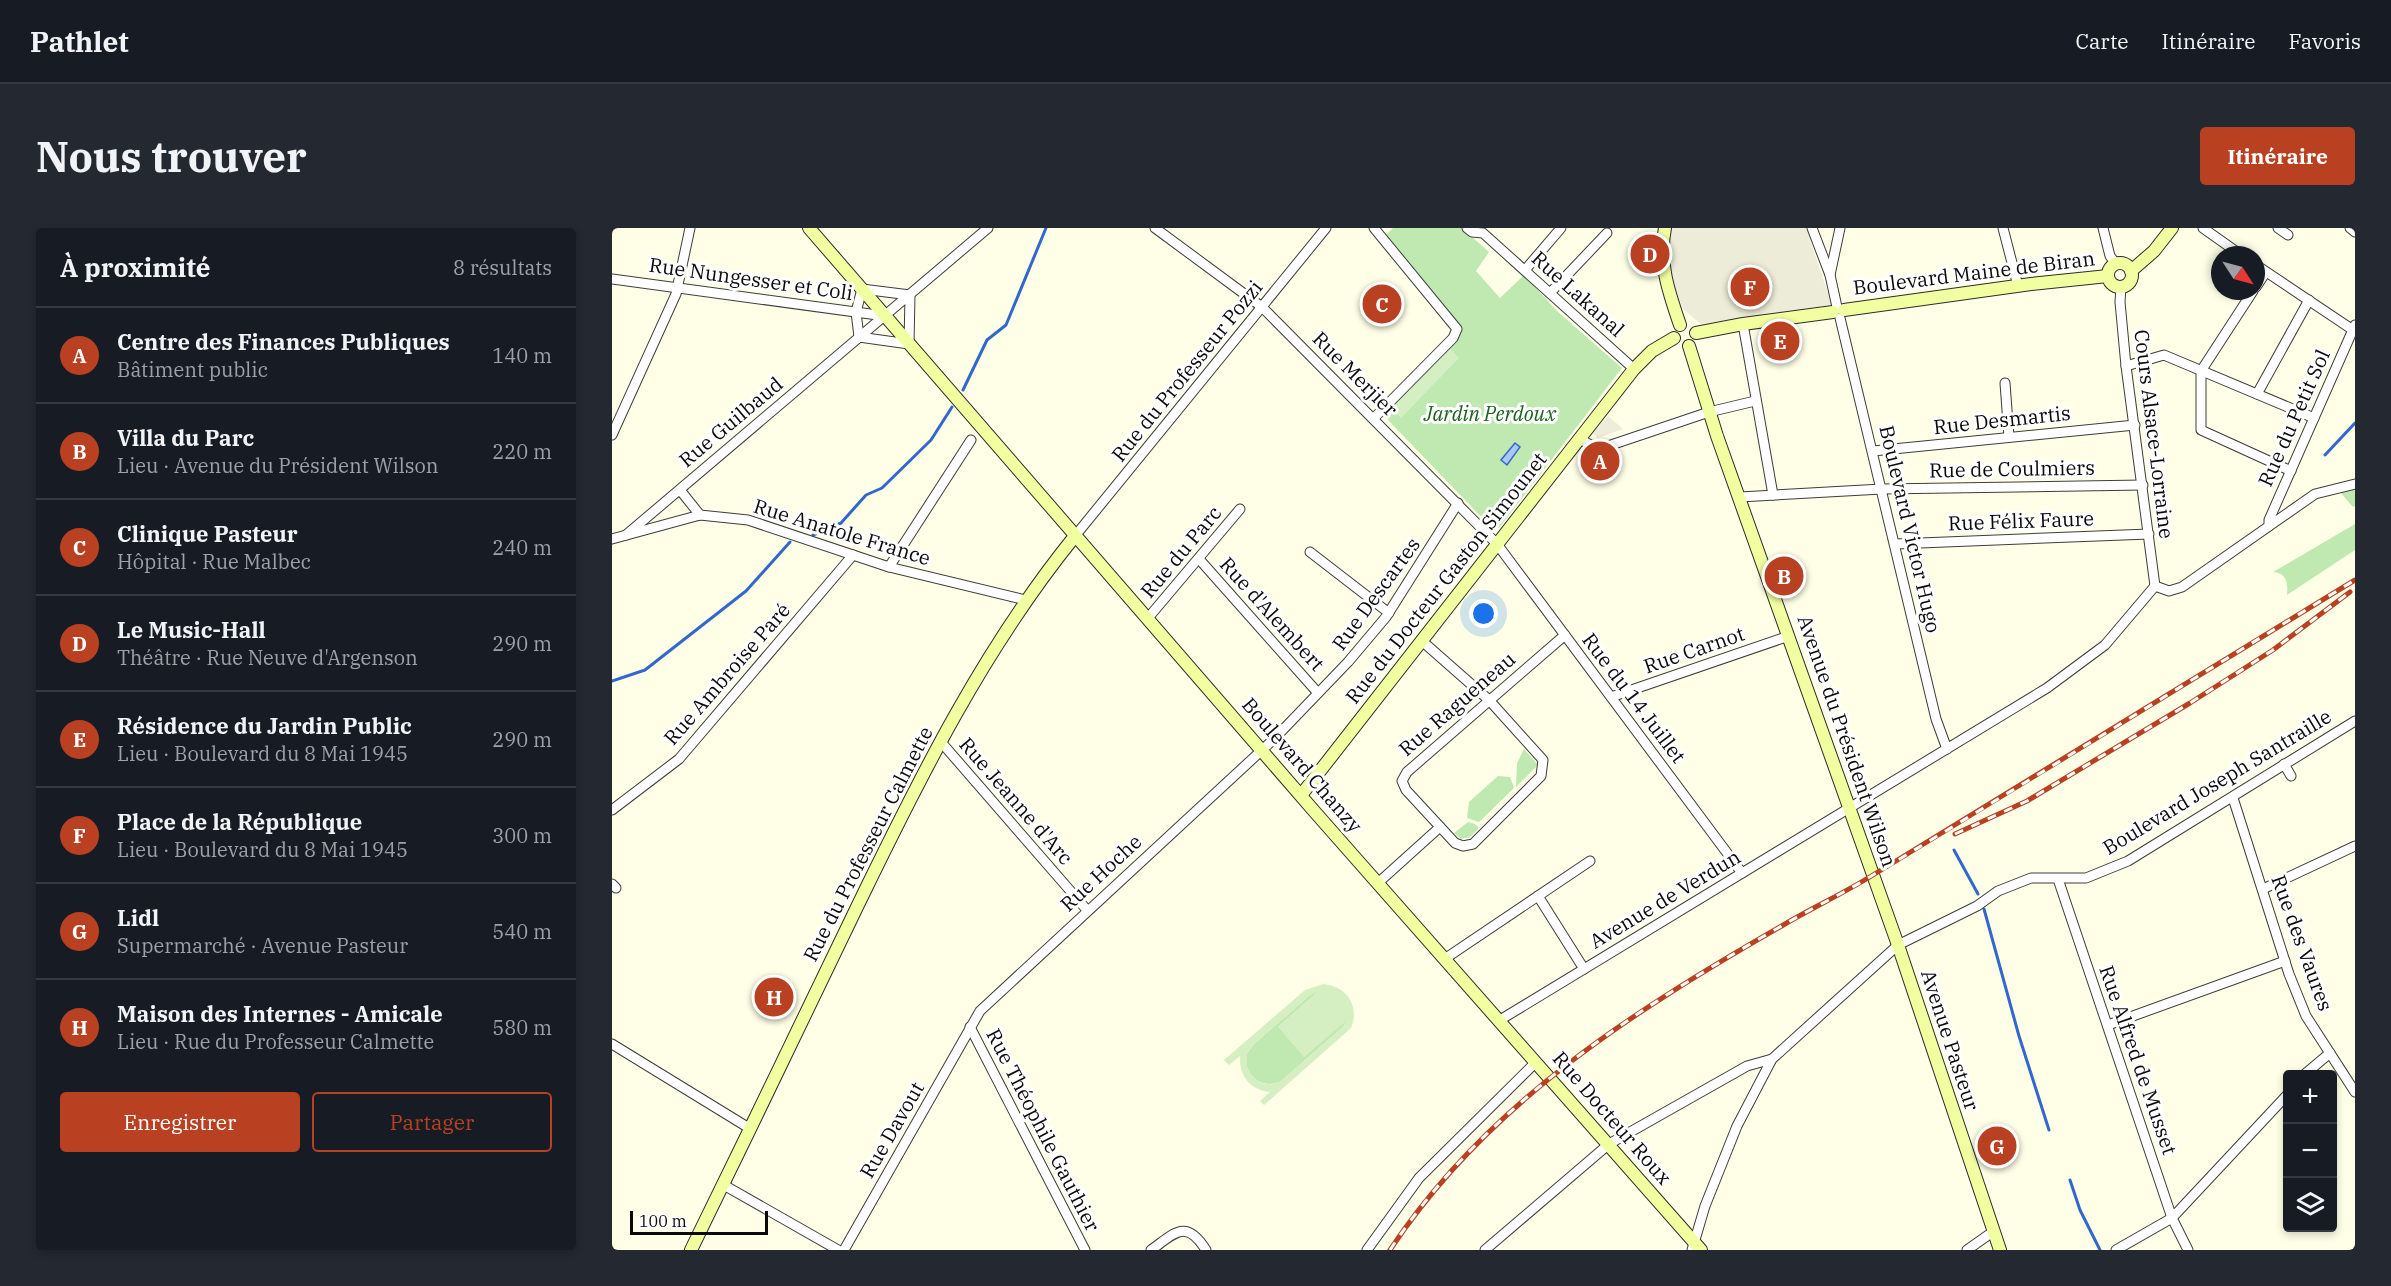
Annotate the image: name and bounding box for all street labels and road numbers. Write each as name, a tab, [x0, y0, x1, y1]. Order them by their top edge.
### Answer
street label: Boulevard Maine de Biran	[1852, 244, 2097, 301]
street label: Rue Lakanal	[1526, 245, 1631, 343]
street label: Rue Nungesser et Coli	[647, 251, 855, 306]
street label: Rue du Professeur Pozzi	[1105, 274, 1268, 467]
street label: Rue Merjier	[1307, 325, 1404, 422]
street label: Cours Alsace-Lorraine	[2128, 328, 2181, 540]
street label: Rue du Petit Sol	[2251, 345, 2336, 491]
street label: Rue Guilbaud	[673, 370, 788, 473]
street label: Rue Desmartis	[1932, 399, 2072, 440]
street label: Boulevard Victor Hugo	[1873, 422, 1948, 635]
street label: Rue du Docteur Gaston Simounet	[1339, 446, 1552, 709]
street label: Rue de Coulmiers	[1929, 454, 2095, 483]
street label: Rue Anatole France	[750, 492, 934, 571]
street label: Rue du Parc	[1134, 500, 1227, 603]
street label: Rue Félix Faure	[1947, 504, 2095, 537]
street label: Rue Descartes	[1325, 532, 1426, 656]
street label: Rue d'Alembert	[1214, 551, 1331, 676]
street label: Rue Ambroise Paré	[657, 597, 796, 750]
street label: Avenue du Président Wilson	[1792, 611, 1903, 871]
street label: Rue Carnot	[1640, 620, 1748, 679]
street label: Rue du 14 Juillet	[1577, 627, 1692, 768]
street label: Rue Ragueneau	[1393, 645, 1521, 762]
street label: Boulevard Chanzy	[1236, 691, 1369, 838]
street label: Boulevard Joseph Santraille	[2097, 702, 2336, 861]
street label: Rue du Professeur Calmette	[796, 722, 939, 966]
street label: Rue Jeanne d'Arc	[953, 731, 1079, 870]
street label: Rue Hoche	[1054, 828, 1147, 917]
street label: Avenue de Verdun	[1584, 843, 1745, 954]
street label: Rue des Vaures	[2265, 871, 2340, 1015]
street label: Rue Alfred de Musset	[2093, 962, 2184, 1158]
street label: Avenue Pasteur	[1915, 966, 1986, 1114]
street label: Rue Théophile Gauthier	[981, 1024, 1106, 1236]
street label: Rue Docteur Roux	[1547, 1045, 1678, 1190]
street label: Rue Davout	[853, 1077, 930, 1183]

